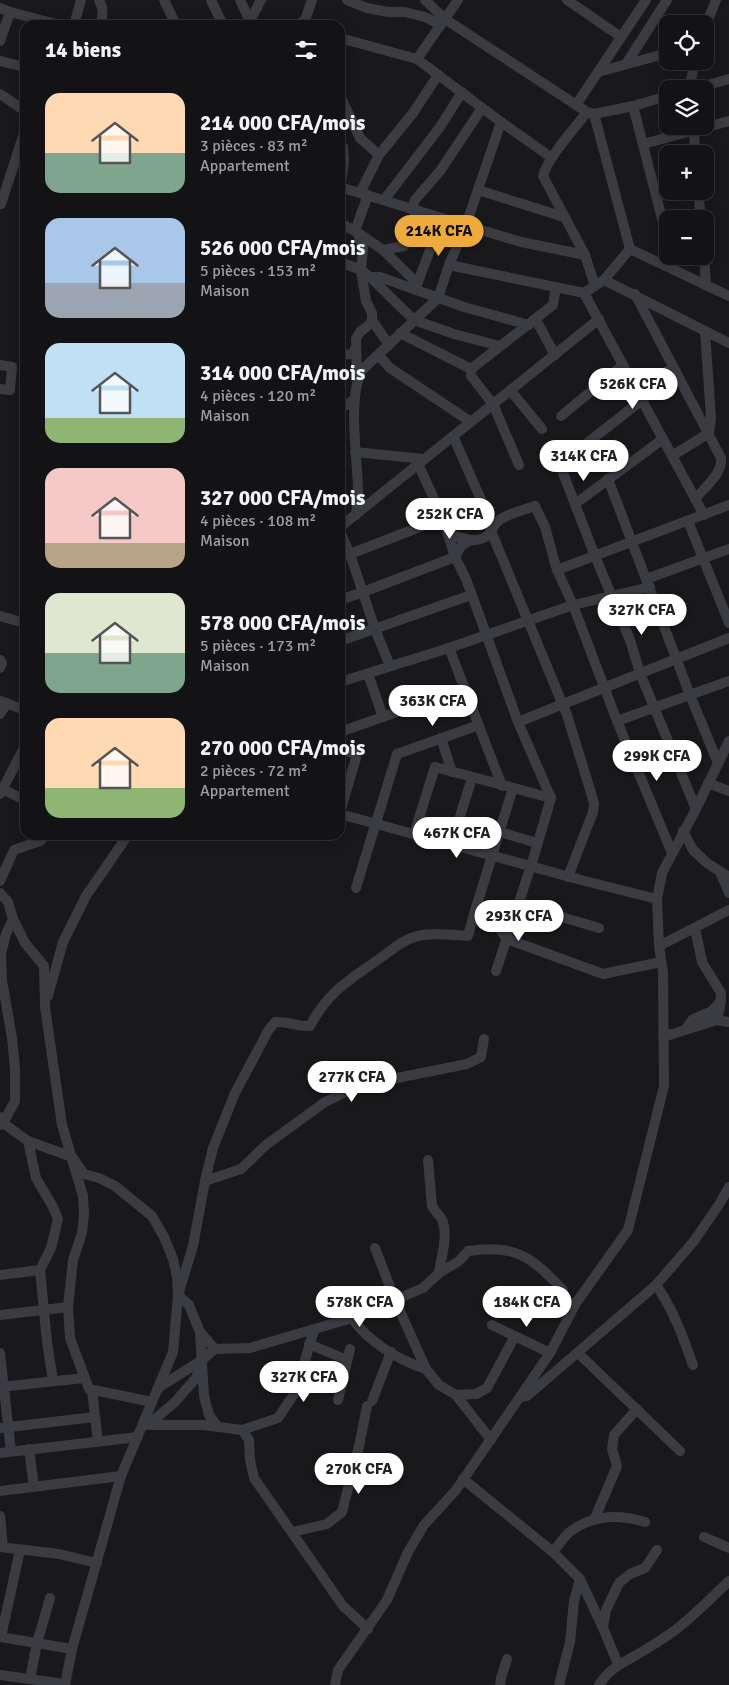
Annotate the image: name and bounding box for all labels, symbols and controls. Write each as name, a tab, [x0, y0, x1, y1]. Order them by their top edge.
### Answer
map controls	[659, 15, 714, 265]
button: locate	[659, 15, 714, 70]
icon: filters	[292, 36, 320, 64]
text: 14 biens	[45, 37, 121, 63]
button: layers	[659, 80, 714, 135]
text: 214 000 CFA/mois	[200, 110, 365, 136]
icon: home	[85, 113, 145, 173]
text: 3 pièces · 83 m²	[200, 136, 308, 156]
button: +	[659, 145, 714, 200]
text: Appartement	[200, 156, 290, 176]
button: −	[659, 210, 714, 265]
pin: 214K CFA	[387, 214, 491, 257]
text: 214K CFA	[406, 221, 472, 241]
text: 526 000 CFA/mois	[200, 235, 365, 261]
icon: home	[85, 238, 145, 298]
text: 5 pièces · 153 m²	[200, 261, 316, 281]
text: Maison	[200, 281, 249, 301]
text: 314 000 CFA/mois	[200, 360, 365, 386]
icon: home	[85, 363, 145, 423]
pin: 526K CFA	[581, 368, 685, 410]
text: 526K CFA	[600, 374, 666, 394]
text: 4 pièces · 120 m²	[200, 386, 316, 406]
text: Maison	[200, 406, 249, 426]
pin: 314K CFA	[532, 440, 636, 482]
text: 314K CFA	[551, 446, 617, 466]
text: 327 000 CFA/mois	[200, 485, 365, 511]
icon: home	[85, 488, 145, 548]
pin: 252K CFA	[398, 498, 502, 540]
text: 252K CFA	[417, 504, 483, 524]
text: 4 pièces · 108 m²	[200, 511, 316, 531]
text: Maison	[200, 531, 249, 551]
pin: 327K CFA	[590, 594, 694, 636]
text: 327K CFA	[609, 600, 675, 620]
text: 578 000 CFA/mois	[200, 610, 365, 636]
icon: home	[85, 613, 145, 673]
text: 5 pièces · 173 m²	[200, 636, 316, 656]
text: Maison	[200, 656, 249, 676]
pin: 363K CFA	[381, 684, 485, 727]
text: 363K CFA	[400, 691, 466, 711]
text: 270 000 CFA/mois	[200, 735, 365, 761]
icon: home	[85, 738, 145, 798]
pin: 299K CFA	[605, 740, 709, 782]
text: 299K CFA	[624, 746, 690, 766]
text: 2 pièces · 72 m²	[200, 761, 308, 781]
text: Appartement	[200, 781, 290, 801]
pin: 467K CFA	[405, 816, 509, 859]
text: 467K CFA	[424, 823, 490, 843]
pin: 293K CFA	[467, 900, 571, 942]
text: 293K CFA	[486, 906, 552, 926]
pin: 277K CFA	[300, 1060, 404, 1103]
text: 277K CFA	[319, 1067, 385, 1087]
pin: 578K CFA	[308, 1286, 412, 1328]
pin: 184K CFA	[475, 1286, 579, 1328]
text: 578K CFA	[327, 1292, 393, 1312]
text: 184K CFA	[494, 1292, 560, 1312]
pin: 327K CFA	[252, 1360, 356, 1403]
text: 327K CFA	[271, 1367, 337, 1387]
pin: 270K CFA	[307, 1452, 411, 1495]
text: 270K CFA	[326, 1459, 392, 1479]

